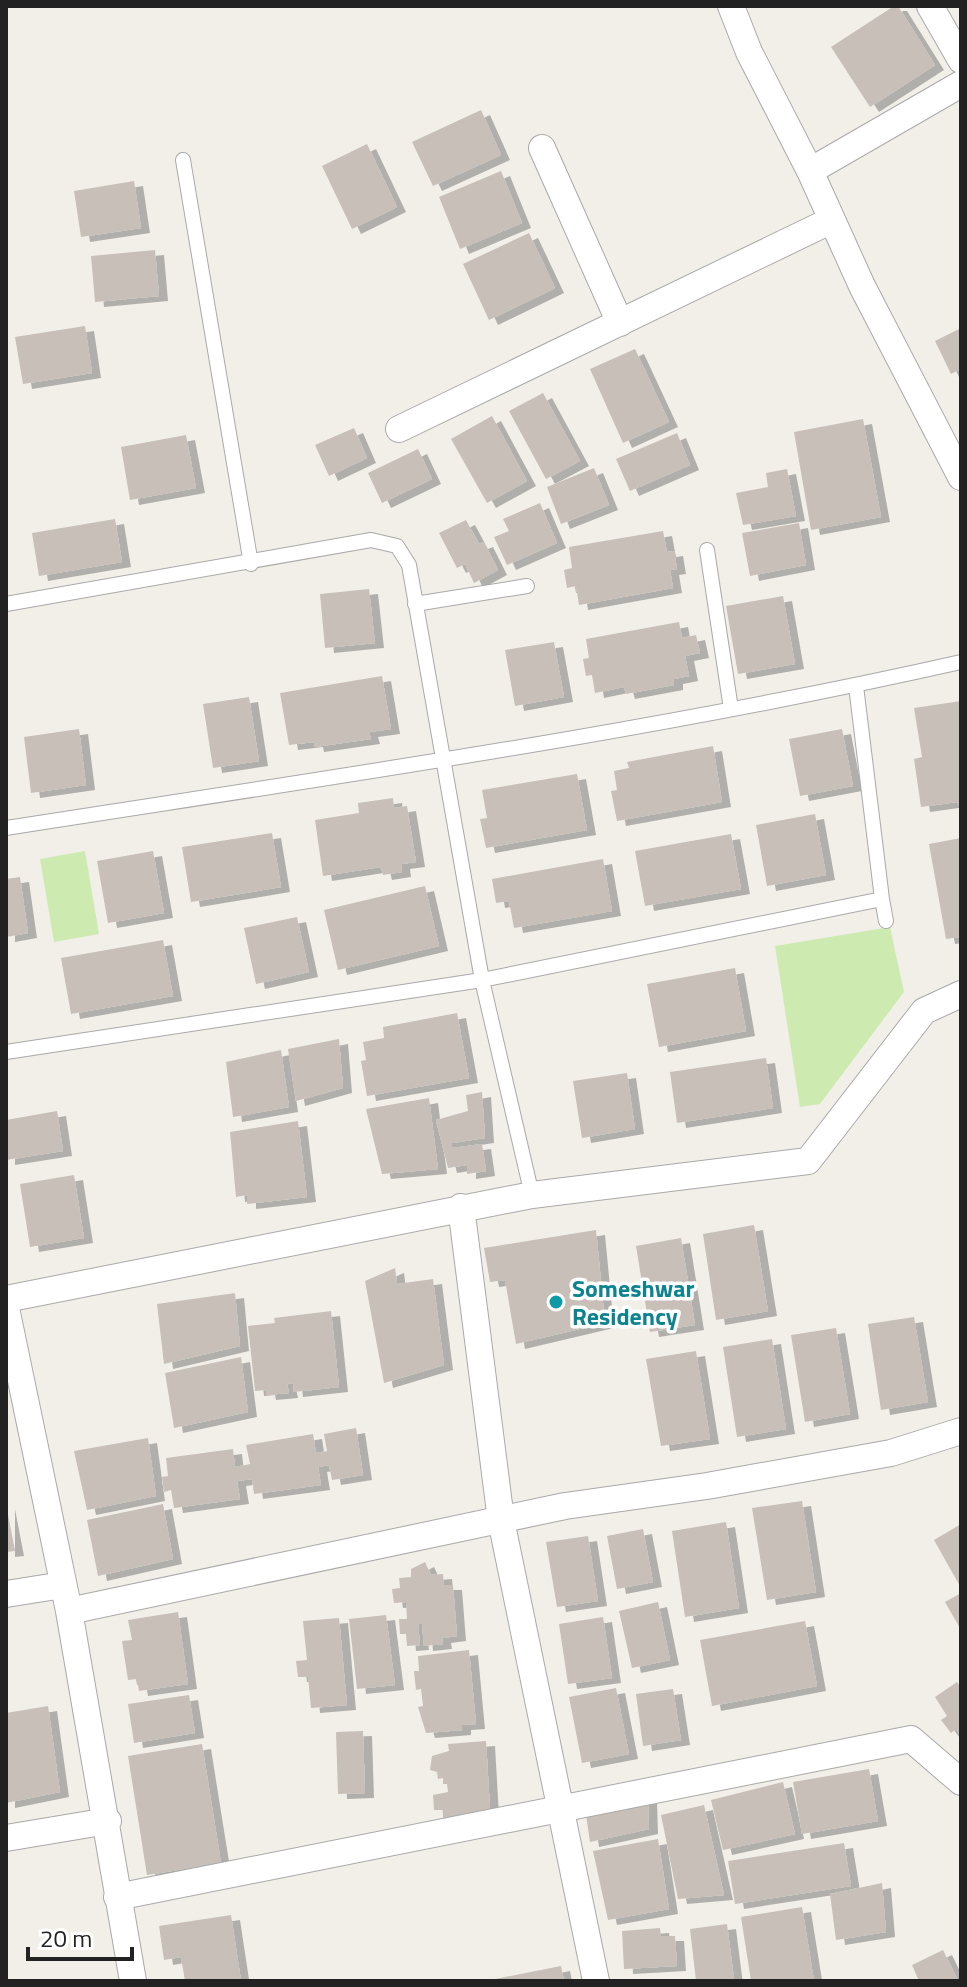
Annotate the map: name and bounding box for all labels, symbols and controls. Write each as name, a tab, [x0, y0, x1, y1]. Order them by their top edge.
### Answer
place label: Someshwar Residency	[572, 1270, 694, 1334]
marker: Someshwar Residency	[547, 1293, 565, 1311]
scale bar	[28, 1911, 132, 1961]
text: 20 m	[40, 1920, 92, 1956]

